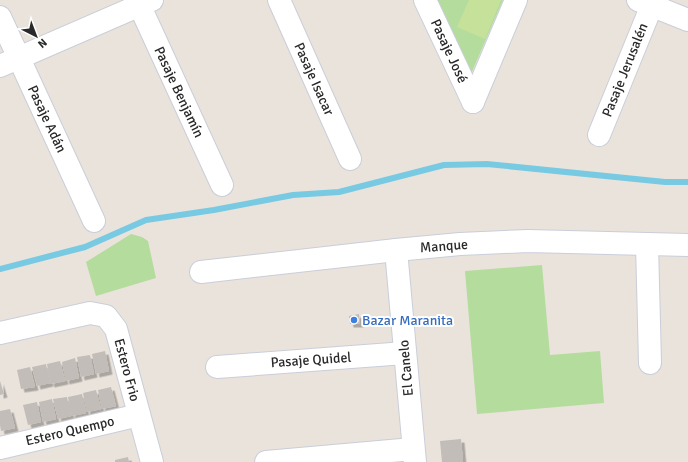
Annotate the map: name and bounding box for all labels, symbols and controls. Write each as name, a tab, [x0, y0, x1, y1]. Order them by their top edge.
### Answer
north arrow	[16, 16, 56, 56]
street label: Pasaje José	[427, 16, 471, 86]
street label: Pasaje Jerusalén	[598, 21, 652, 119]
text: N	[35, 36, 50, 50]
street label: Pasaje Isacar	[290, 40, 338, 119]
street label: Pasaje Benjamín	[150, 44, 208, 140]
street label: Pasaje Adán	[24, 83, 70, 155]
street label: Manque	[419, 236, 469, 256]
place label: Bazar Maranita	[362, 312, 453, 329]
marker: Bazar Maranita	[349, 315, 359, 325]
street label: Estero Frio	[110, 337, 144, 403]
street label: El Canelo	[395, 339, 417, 397]
street label: Pasaje Quidel	[270, 349, 352, 371]
street label: Estero Quempo	[24, 413, 116, 449]

